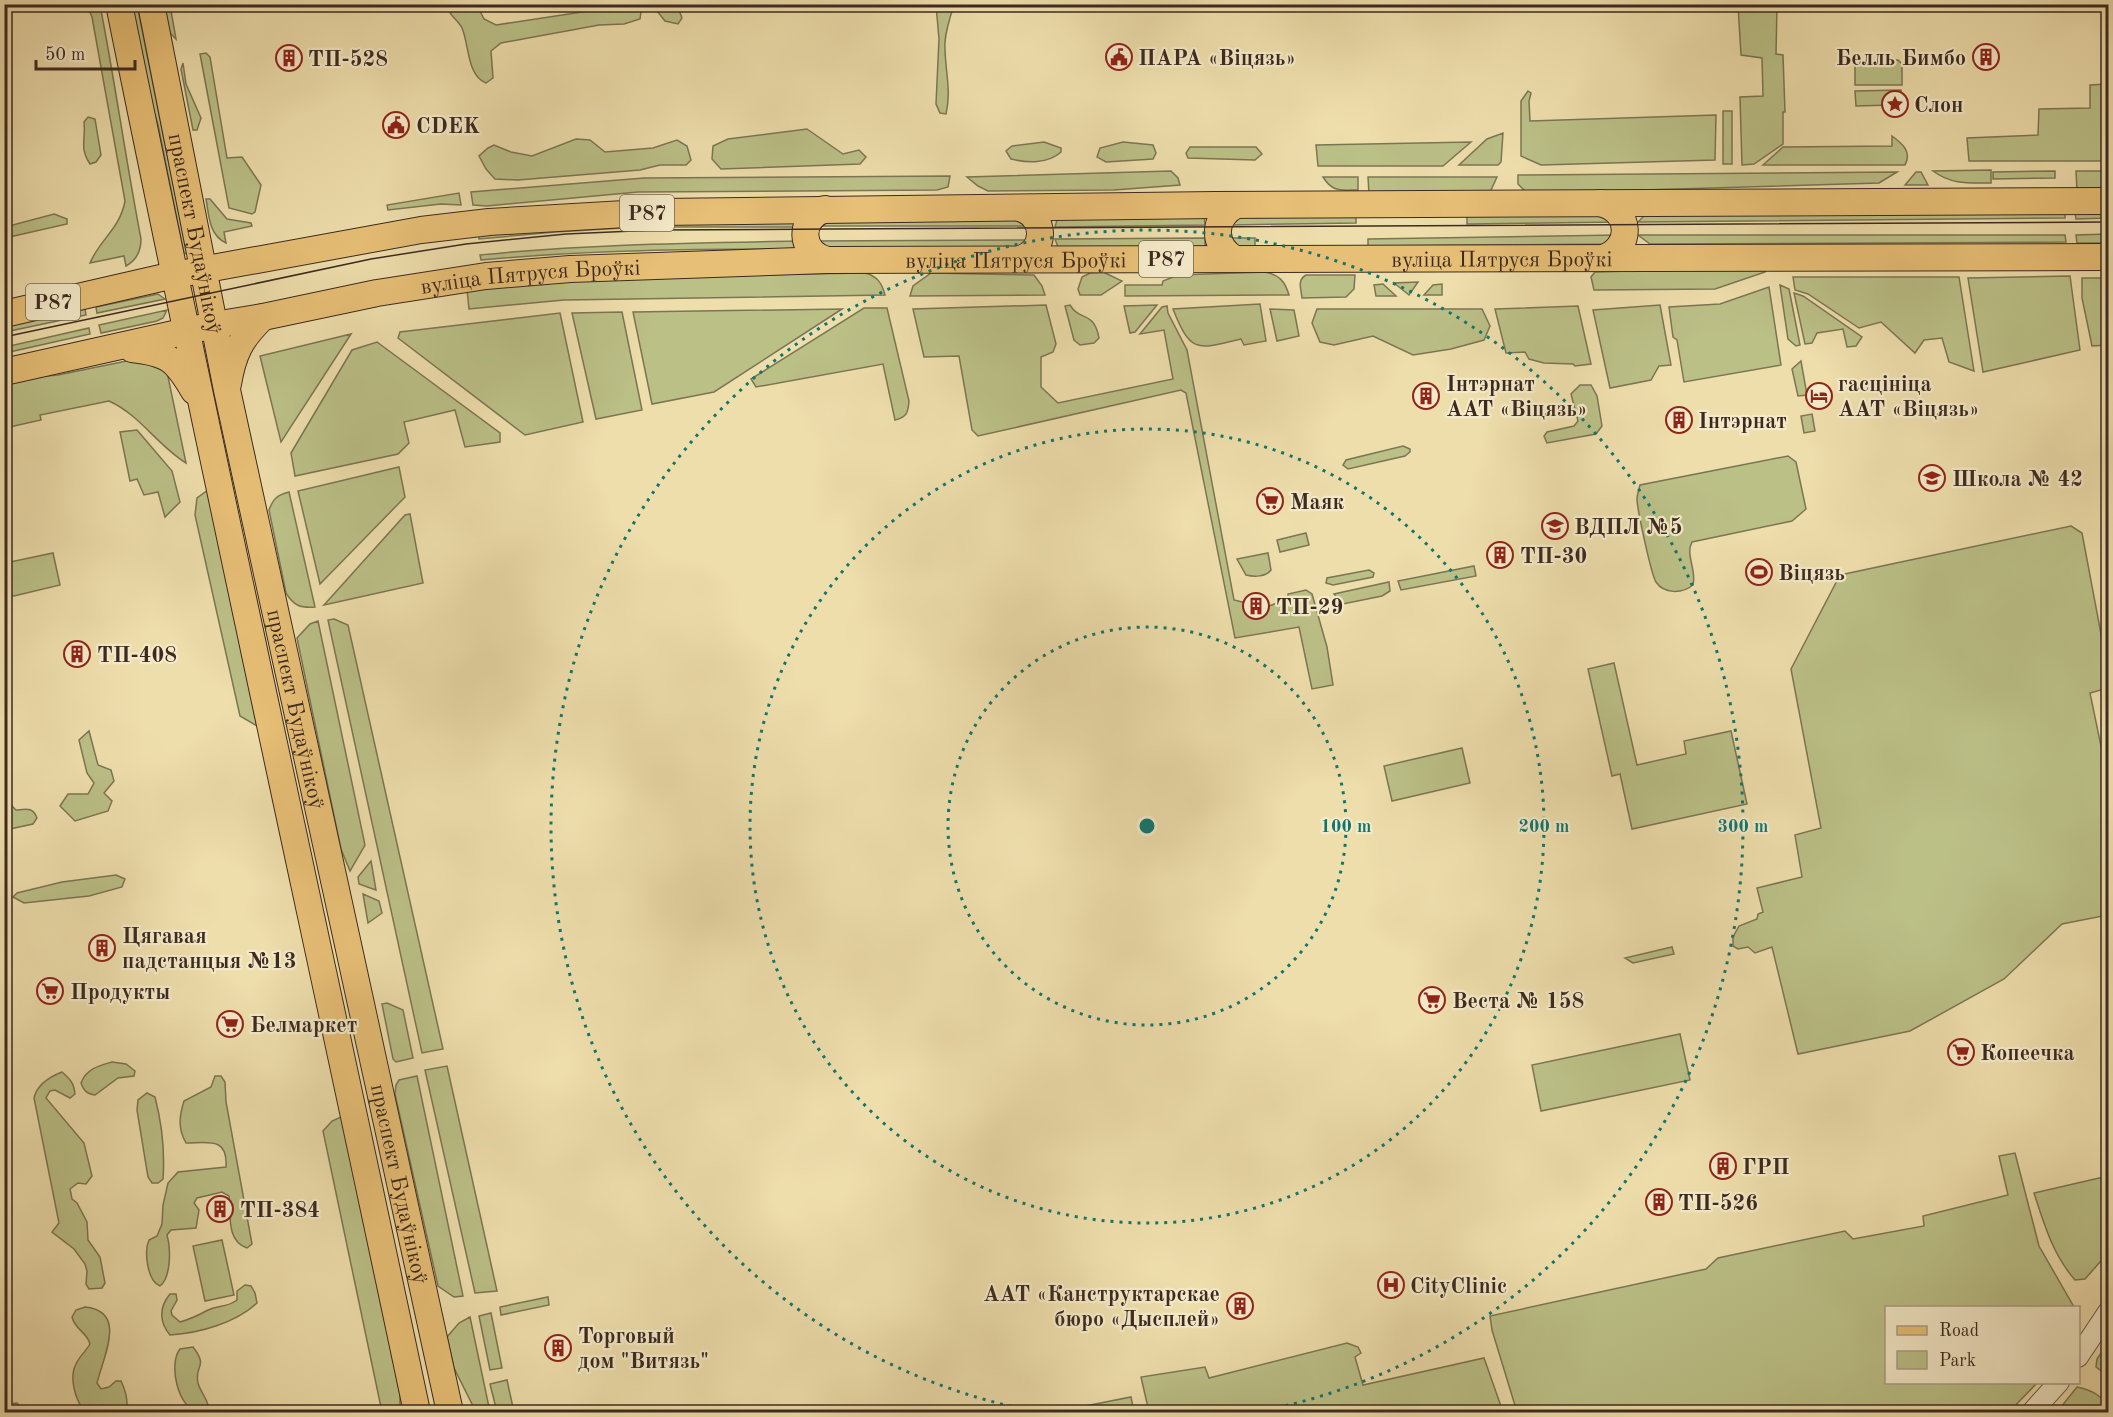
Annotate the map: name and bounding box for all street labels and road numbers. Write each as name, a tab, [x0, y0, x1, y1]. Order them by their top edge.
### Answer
street label: праспект Будаўнікоў	[164, 132, 225, 337]
road number: Р87	[620, 195, 674, 231]
road number: Р87	[1139, 241, 1193, 277]
street label: вуліца Пятруся Броўкі	[1391, 249, 1613, 272]
street label: вуліца Пятруся Броўкі	[905, 250, 1127, 273]
street label: вуліца Пятруся Броўкі	[419, 258, 641, 299]
road number: Р87	[26, 284, 80, 320]
street label: праспект Будаўнікоў	[262, 607, 327, 812]
street label: праспект Будаўнікоў	[366, 1082, 431, 1287]

